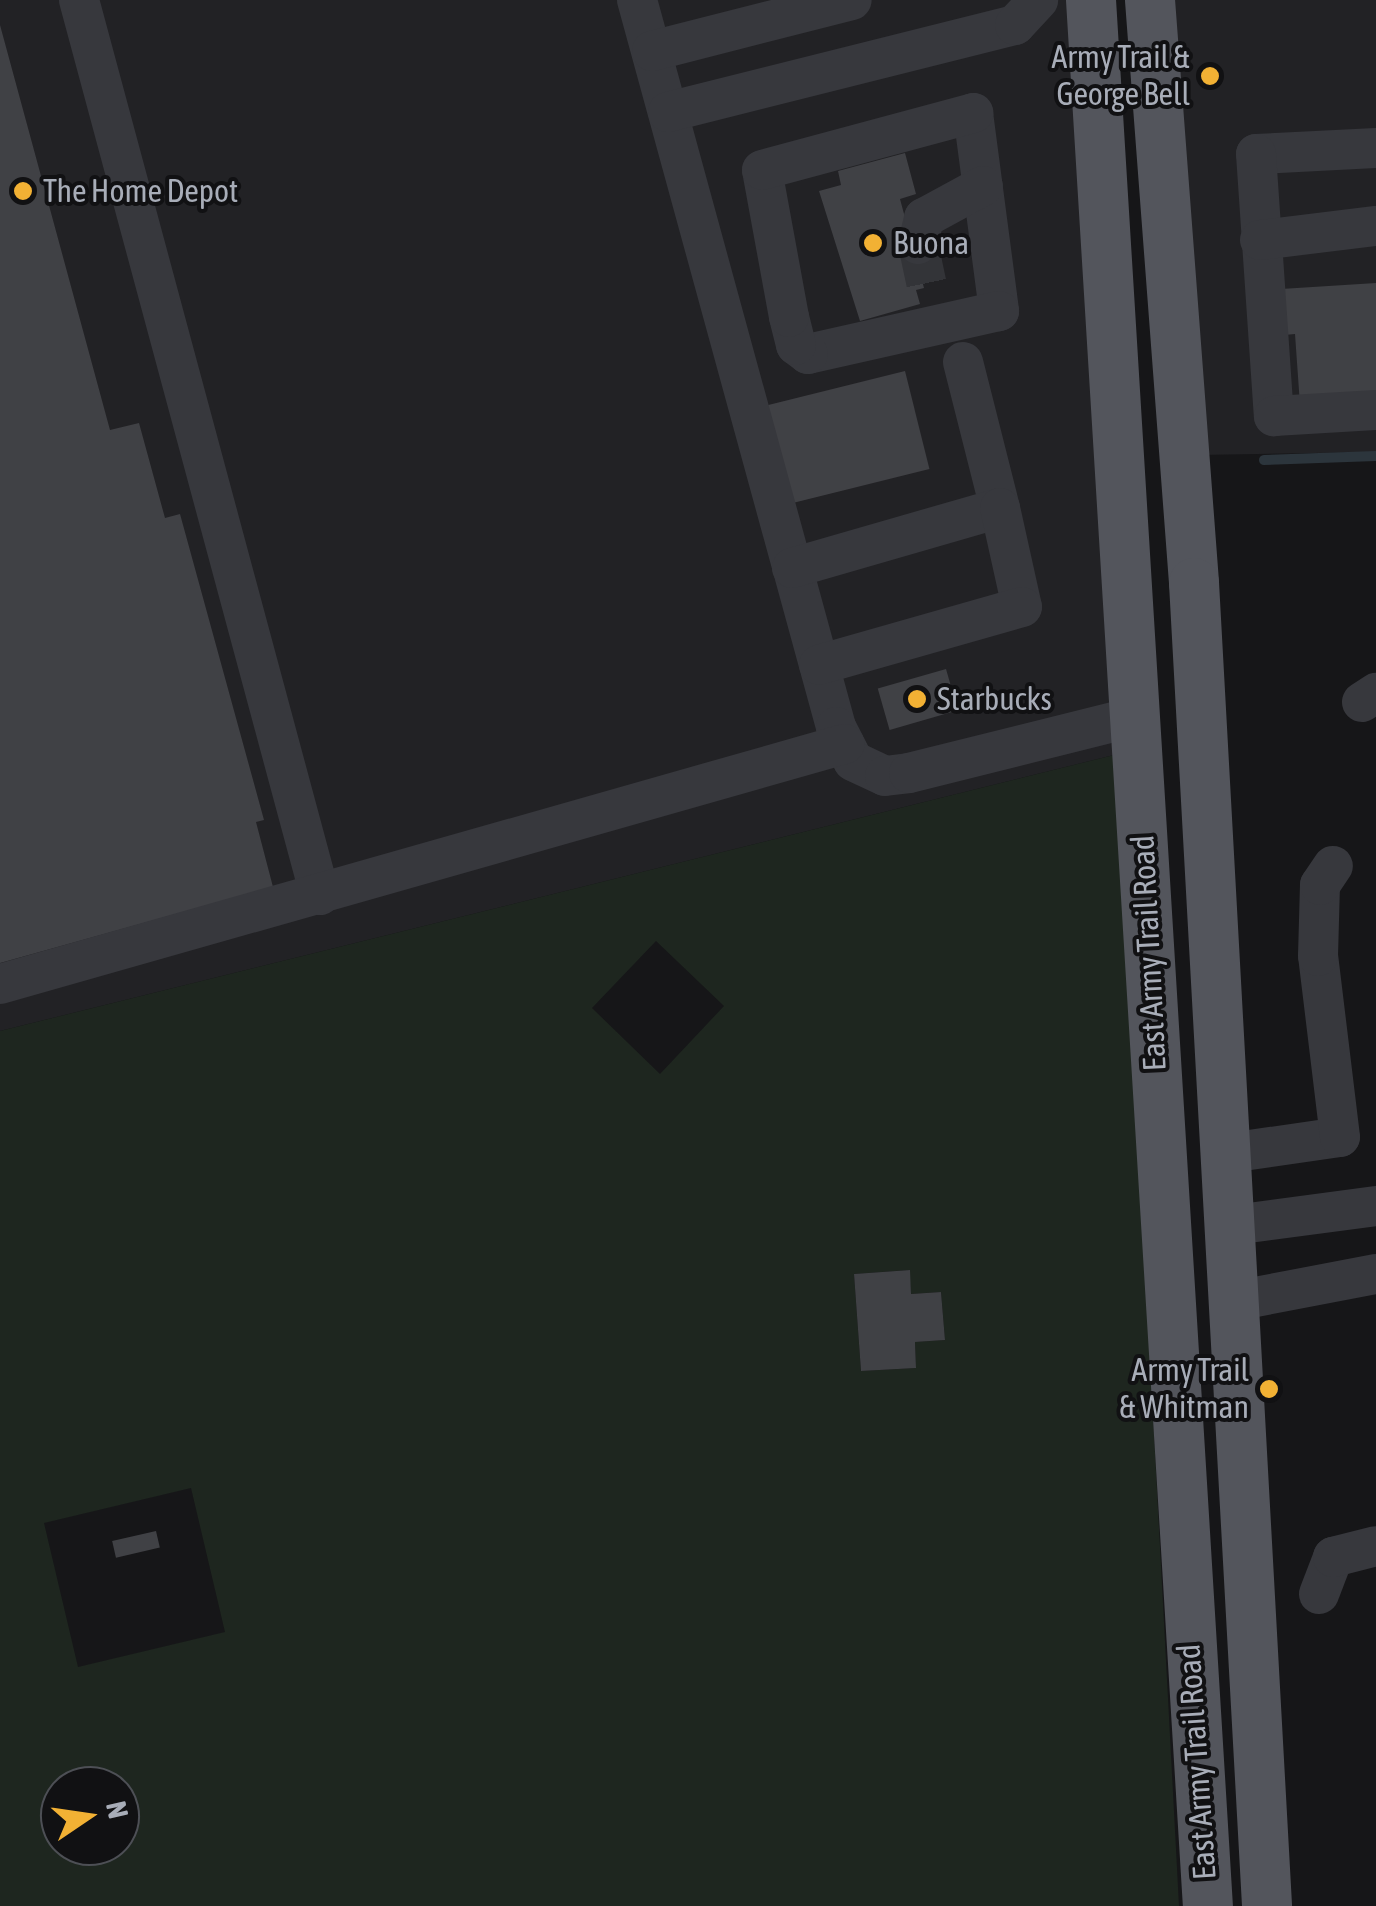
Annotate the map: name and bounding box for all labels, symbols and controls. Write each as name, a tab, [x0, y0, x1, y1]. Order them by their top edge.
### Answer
place label: Army Trail & George Bell	[1052, 39, 1190, 114]
marker: Army Trail & George Bell	[1199, 65, 1221, 87]
place label: The Home Depot	[43, 172, 238, 210]
marker: The Home Depot	[12, 180, 34, 202]
place label: Buona	[893, 224, 969, 262]
marker: Buona	[862, 232, 884, 254]
place label: Starbucks	[937, 680, 1052, 718]
marker: Starbucks	[906, 688, 928, 710]
street label: East Army Trail Road	[1124, 834, 1174, 1072]
place label: Army Trail & Whitman	[1119, 1352, 1249, 1427]
marker: Army Trail & Whitman	[1258, 1378, 1280, 1400]
street label: East Army Trail Road	[1170, 1643, 1224, 1881]
north arrow	[40, 1766, 140, 1866]
text: N	[100, 1798, 135, 1821]

